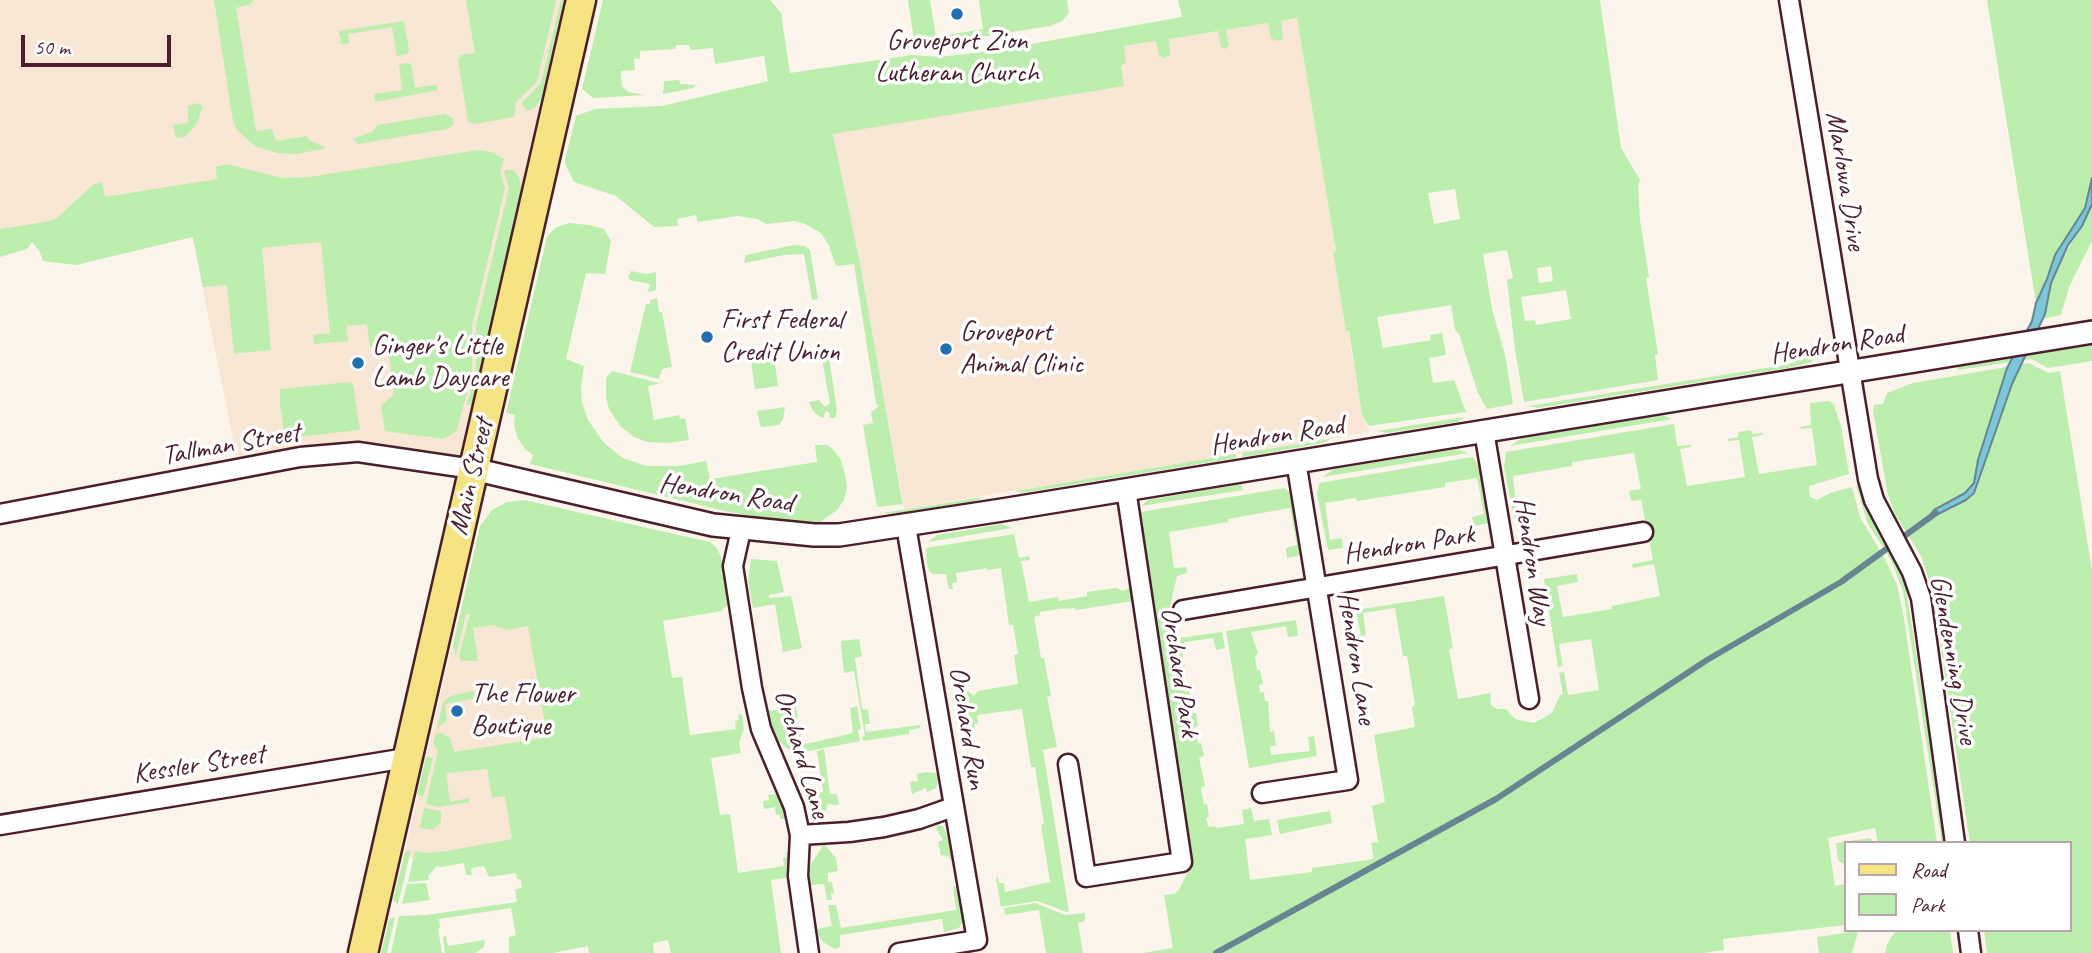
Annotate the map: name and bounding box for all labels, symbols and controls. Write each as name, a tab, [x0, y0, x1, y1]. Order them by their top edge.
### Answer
marker: Groveport Zion Lutheran Church	[949, 6, 965, 22]
scale bar	[24, 21, 175, 65]
place label: Groveport Zion Lutheran Church	[875, 25, 1039, 91]
text: 50 m	[34, 34, 70, 60]
street label: Marlowa Drive	[1817, 109, 1873, 253]
place label: First Federal Credit Union	[721, 304, 843, 370]
place label: Groveport Animal Clinic	[960, 316, 1083, 382]
street label: Hendron Road	[1768, 318, 1906, 372]
marker: First Federal Credit Union	[699, 329, 715, 345]
place label: Ginger's Little Lamb Daycare	[372, 330, 508, 396]
marker: Groveport Animal Clinic	[938, 341, 954, 357]
marker: Ginger's Little Lamb Daycare	[350, 355, 366, 371]
street label: Hendron Road	[1208, 409, 1346, 463]
street label: Tallman Street	[160, 416, 302, 474]
street label: Main Street	[442, 416, 502, 538]
street label: Hendron Road	[657, 467, 795, 521]
street label: Hendron Way	[1505, 495, 1559, 627]
street label: Hendron Park	[1341, 518, 1477, 572]
street label: Glendenning Drive	[1922, 573, 1984, 747]
street label: Hendron Lane	[1329, 589, 1383, 727]
street label: Orchard Park	[1152, 605, 1206, 739]
street label: Orchard Run	[941, 664, 993, 792]
place label: The Flower Boutique	[471, 678, 575, 744]
street label: Orchard Lane	[766, 686, 836, 822]
marker: The Flower Boutique	[449, 703, 465, 719]
street label: Kessler Street	[131, 738, 267, 792]
legend	[1843, 841, 2071, 932]
text: Road	[1911, 857, 1946, 883]
text: Park	[1911, 892, 1944, 918]

